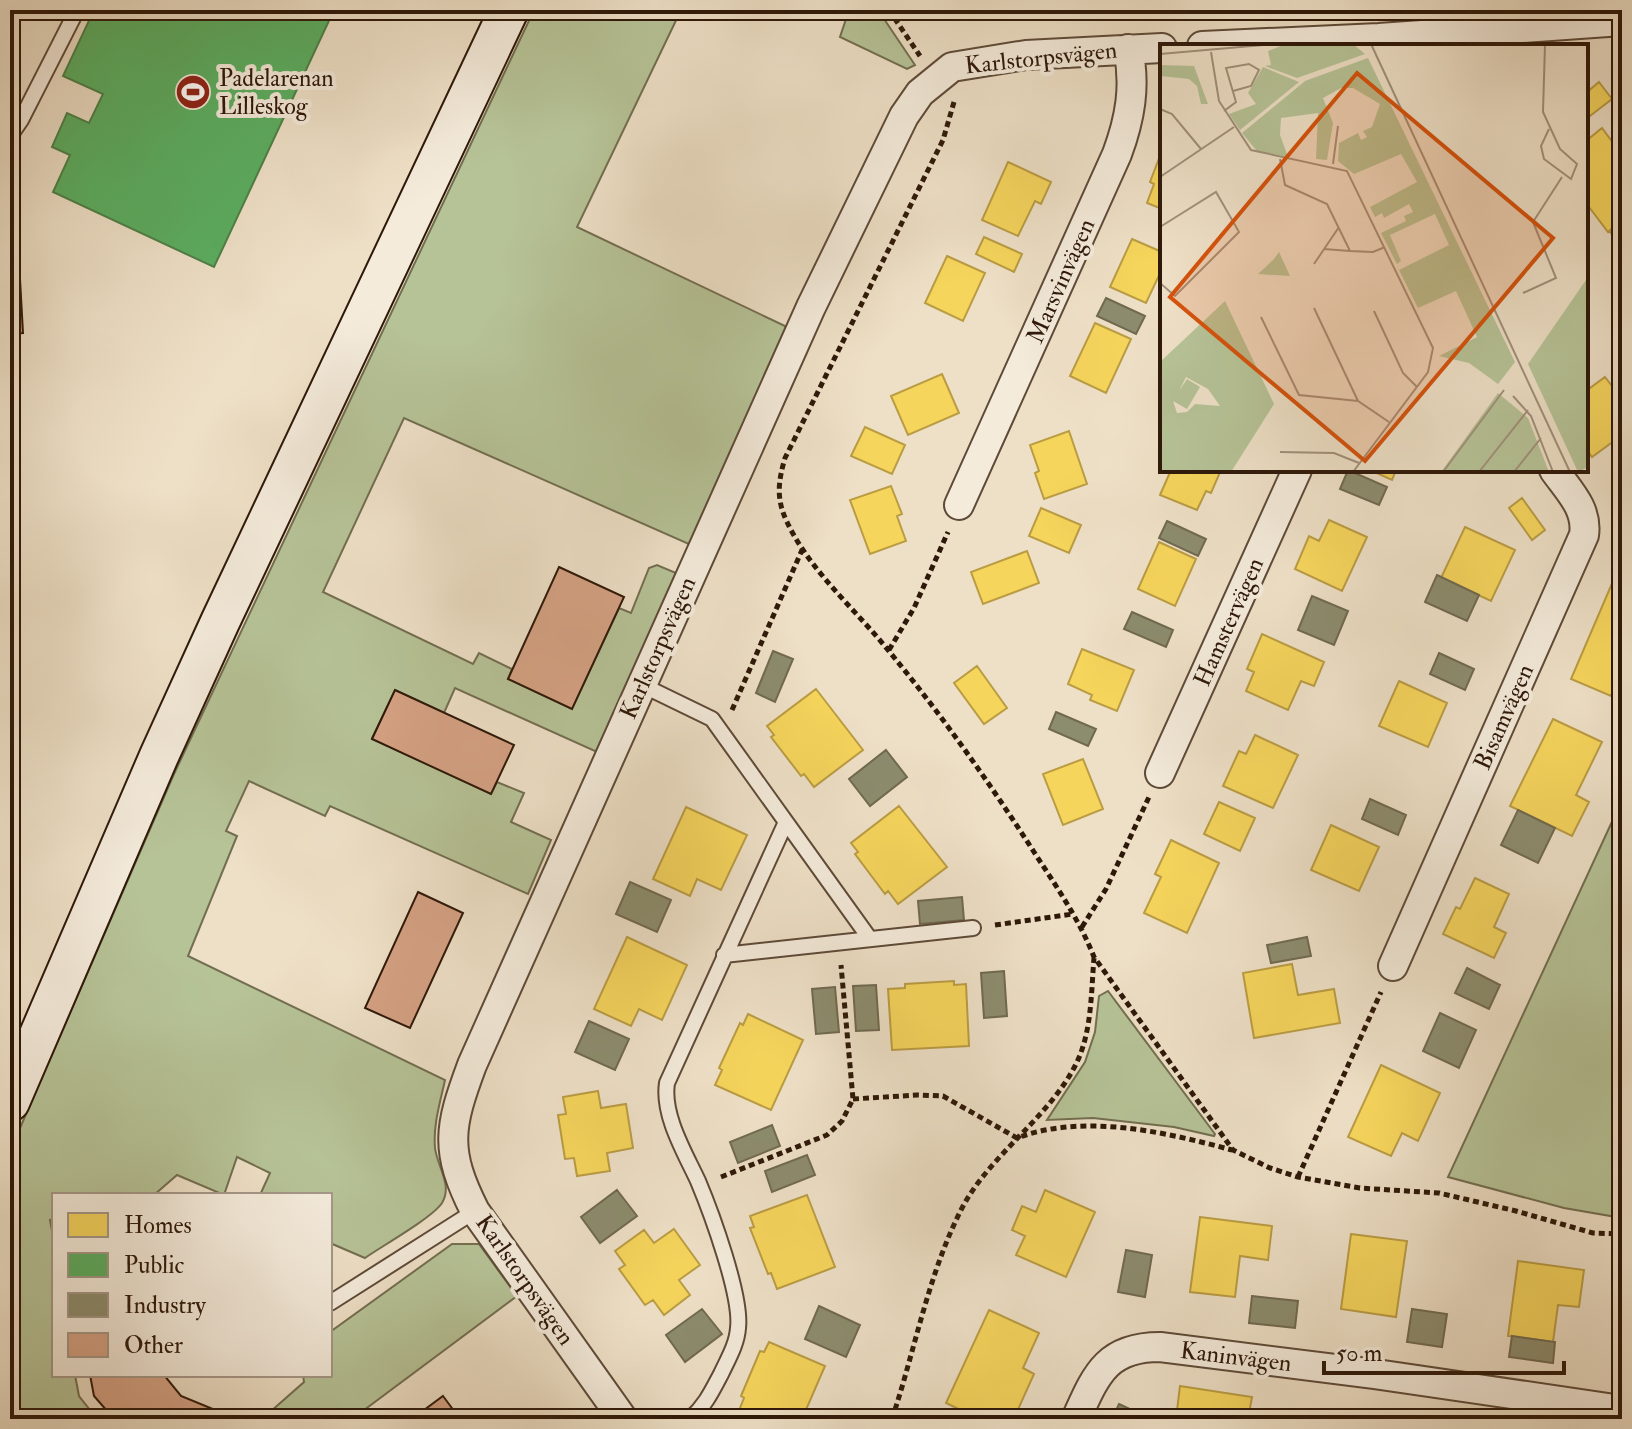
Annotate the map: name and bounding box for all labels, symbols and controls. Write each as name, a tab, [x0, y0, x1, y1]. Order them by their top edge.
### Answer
street label: Karlstorpsvägen	[963, 35, 1119, 81]
inset map	[1160, 44, 1588, 472]
place label: Padelarenan Lilleskog	[219, 63, 334, 122]
sports icon: Padelarenan Lilleskog	[174, 73, 212, 111]
street label: Marsvinvägen	[1020, 214, 1102, 348]
street label: Hamstervägen	[1187, 553, 1271, 691]
street label: Karlstorpsvägen	[613, 572, 703, 724]
street label: Bisamvägen	[1467, 659, 1541, 775]
legend	[52, 1193, 332, 1377]
street label: Karlstorpsvägen	[469, 1209, 581, 1351]
text: Homes	[124, 1210, 192, 1241]
text: Public	[124, 1250, 184, 1281]
text: Industry	[124, 1290, 206, 1321]
scale bar	[1324, 1325, 1564, 1375]
text: Other	[124, 1330, 183, 1361]
street label: Kaninvägen	[1179, 1335, 1293, 1379]
text: 50 m	[1336, 1338, 1383, 1369]

